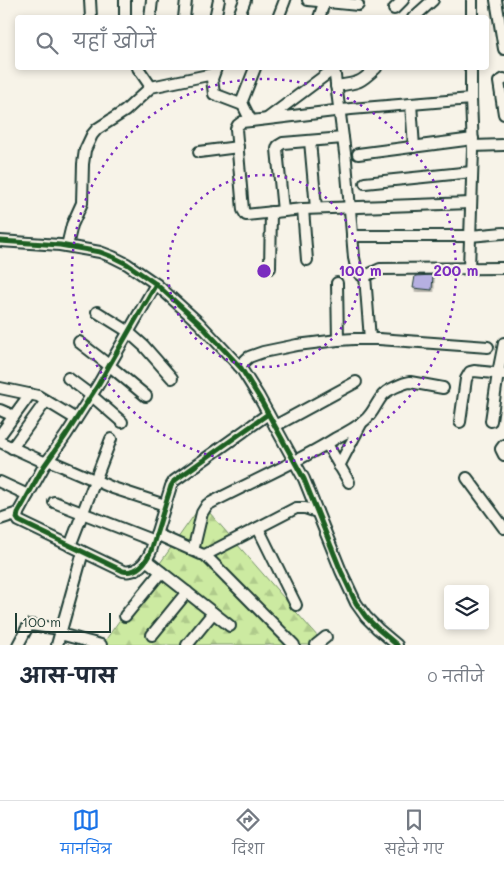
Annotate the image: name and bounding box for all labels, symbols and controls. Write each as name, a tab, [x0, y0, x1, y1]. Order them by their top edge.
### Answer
search box	[15, 15, 489, 70]
text: यहाँ खोजें	[73, 28, 156, 53]
icon: search	[33, 29, 61, 57]
text: 100 m	[338, 260, 382, 280]
text: 200 m	[434, 260, 479, 280]
centre of rings	[255, 262, 273, 280]
map controls	[444, 585, 489, 630]
button: layers	[444, 585, 489, 630]
scale bar	[15, 610, 111, 633]
text: 100 m	[22, 612, 61, 631]
text: आस-पास	[20, 661, 116, 688]
text: 0 नतीजे	[428, 665, 484, 686]
tab: मानचित्र	[60, 806, 112, 865]
tab: दिशा	[232, 806, 264, 865]
tab: सहेजे गए	[385, 806, 444, 865]

